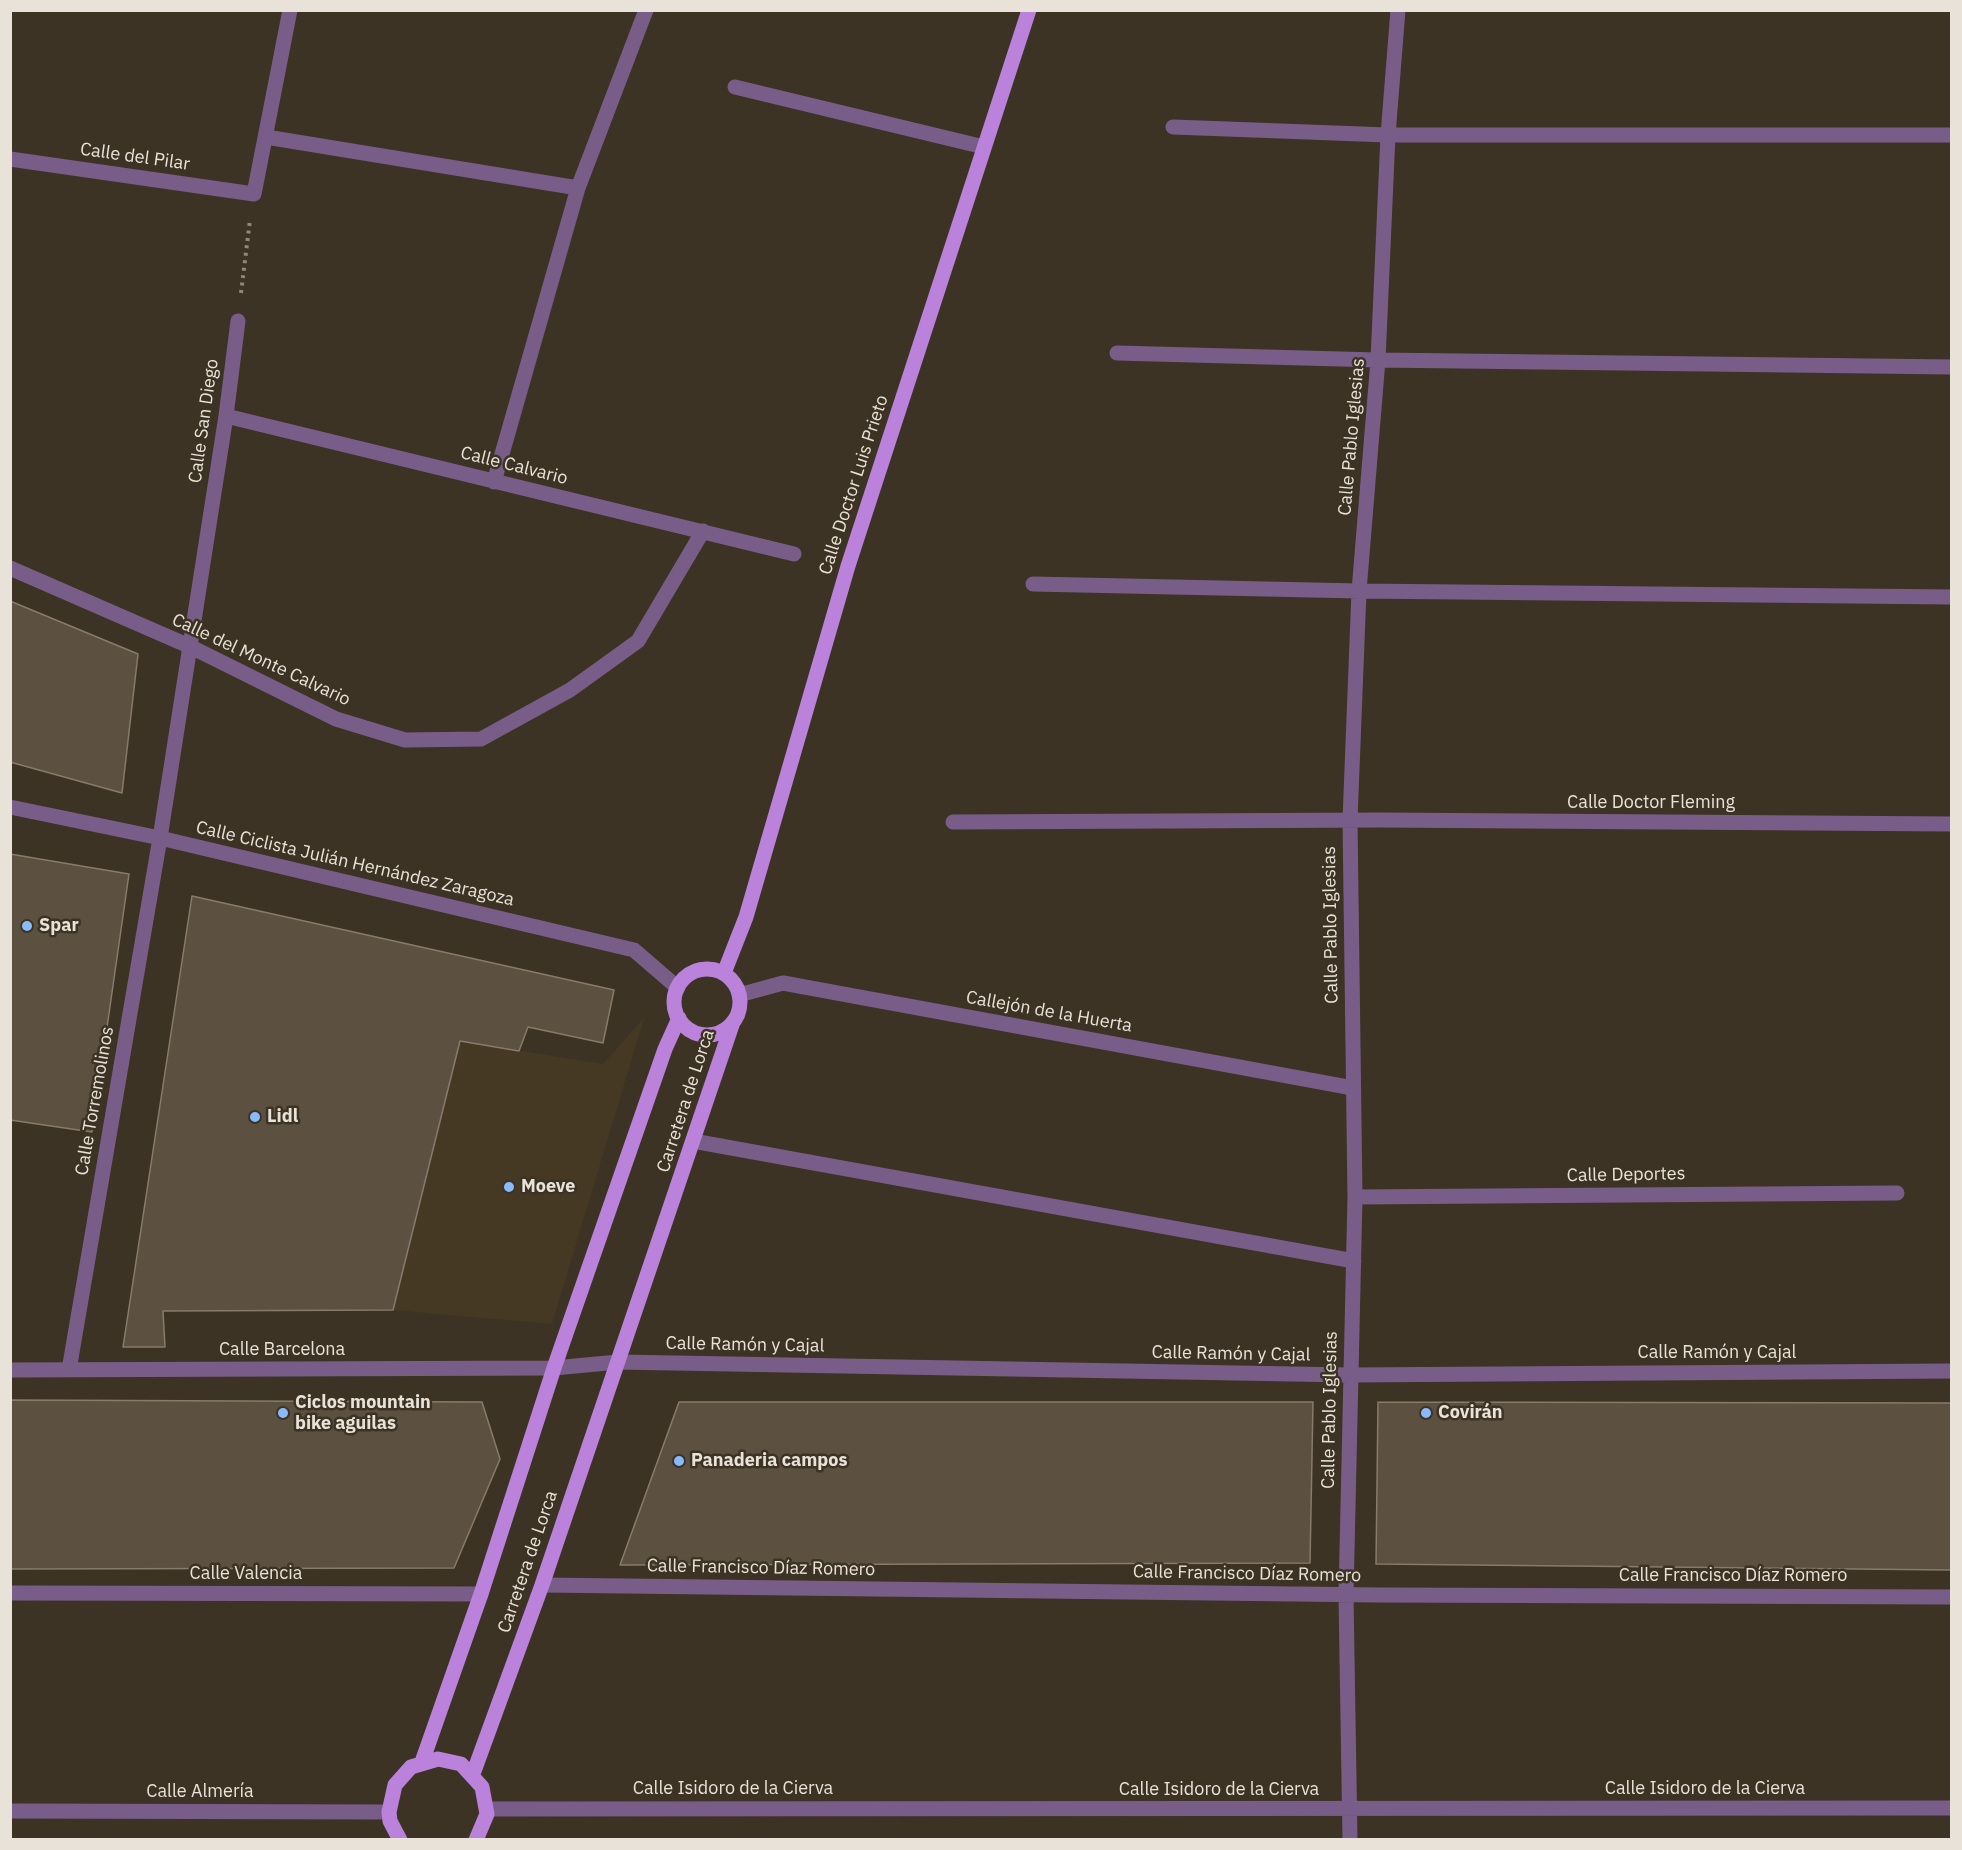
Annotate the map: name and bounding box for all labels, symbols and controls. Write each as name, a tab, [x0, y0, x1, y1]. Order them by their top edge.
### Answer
street label: Calle del Pilar	[79, 139, 191, 175]
street label: Calle Pablo Iglesias	[1334, 357, 1370, 517]
street label: Calle San Diego	[185, 358, 223, 484]
street label: Calle Doctor Luis Prieto	[815, 392, 893, 578]
street label: Calle Calvario	[458, 442, 570, 490]
street label: Calle del Monte Calvario	[168, 609, 354, 711]
street label: Calle Doctor Fleming	[1567, 792, 1735, 814]
street label: Calle Ciclista Julián Hernández Zaragoza	[194, 817, 516, 911]
street label: Calle Pablo Iglesias	[1319, 846, 1343, 1004]
place label: Spar	[39, 915, 79, 937]
marker: Spar	[20, 919, 34, 933]
street label: Callejón de la Huerta	[964, 987, 1134, 1037]
street label: Calle Torremolinos	[71, 1025, 119, 1177]
street label: Carretera de Lorca	[653, 1027, 719, 1175]
place label: Lidl	[267, 1106, 298, 1128]
marker: Lidl	[248, 1110, 262, 1124]
street label: Calle Deportes	[1566, 1163, 1686, 1187]
place label: Moeve	[521, 1176, 575, 1198]
marker: Moeve	[502, 1180, 516, 1194]
street label: Calle Pablo Iglesias	[1318, 1331, 1342, 1489]
street label: Calle Ramón y Cajal	[665, 1333, 825, 1357]
street label: Calle Barcelona	[219, 1339, 345, 1361]
street label: Calle Ramón y Cajal	[1151, 1342, 1311, 1366]
street label: Calle Ramón y Cajal	[1638, 1342, 1796, 1364]
place label: Ciclos mountain bike aguilas	[295, 1392, 431, 1434]
place label: Covirán	[1438, 1402, 1503, 1424]
marker: Ciclos mountain bike aguilas	[276, 1406, 290, 1420]
marker: Covirán	[1419, 1406, 1433, 1420]
place label: Panaderia campos	[691, 1450, 848, 1472]
marker: Panaderia campos	[672, 1454, 686, 1468]
street label: Carretera de Lorca	[494, 1488, 562, 1636]
street label: Calle Francisco Díaz Romero	[647, 1555, 875, 1581]
street label: Calle Francisco Díaz Romero	[1133, 1561, 1361, 1587]
street label: Calle Valencia	[190, 1563, 302, 1585]
street label: Calle Francisco Díaz Romero	[1619, 1565, 1847, 1587]
street label: Calle Isidoro de la Cierva	[633, 1778, 833, 1800]
street label: Calle Isidoro de la Cierva	[1605, 1778, 1805, 1800]
street label: Calle Isidoro de la Cierva	[1119, 1779, 1319, 1801]
street label: Calle Almería	[146, 1781, 254, 1803]

